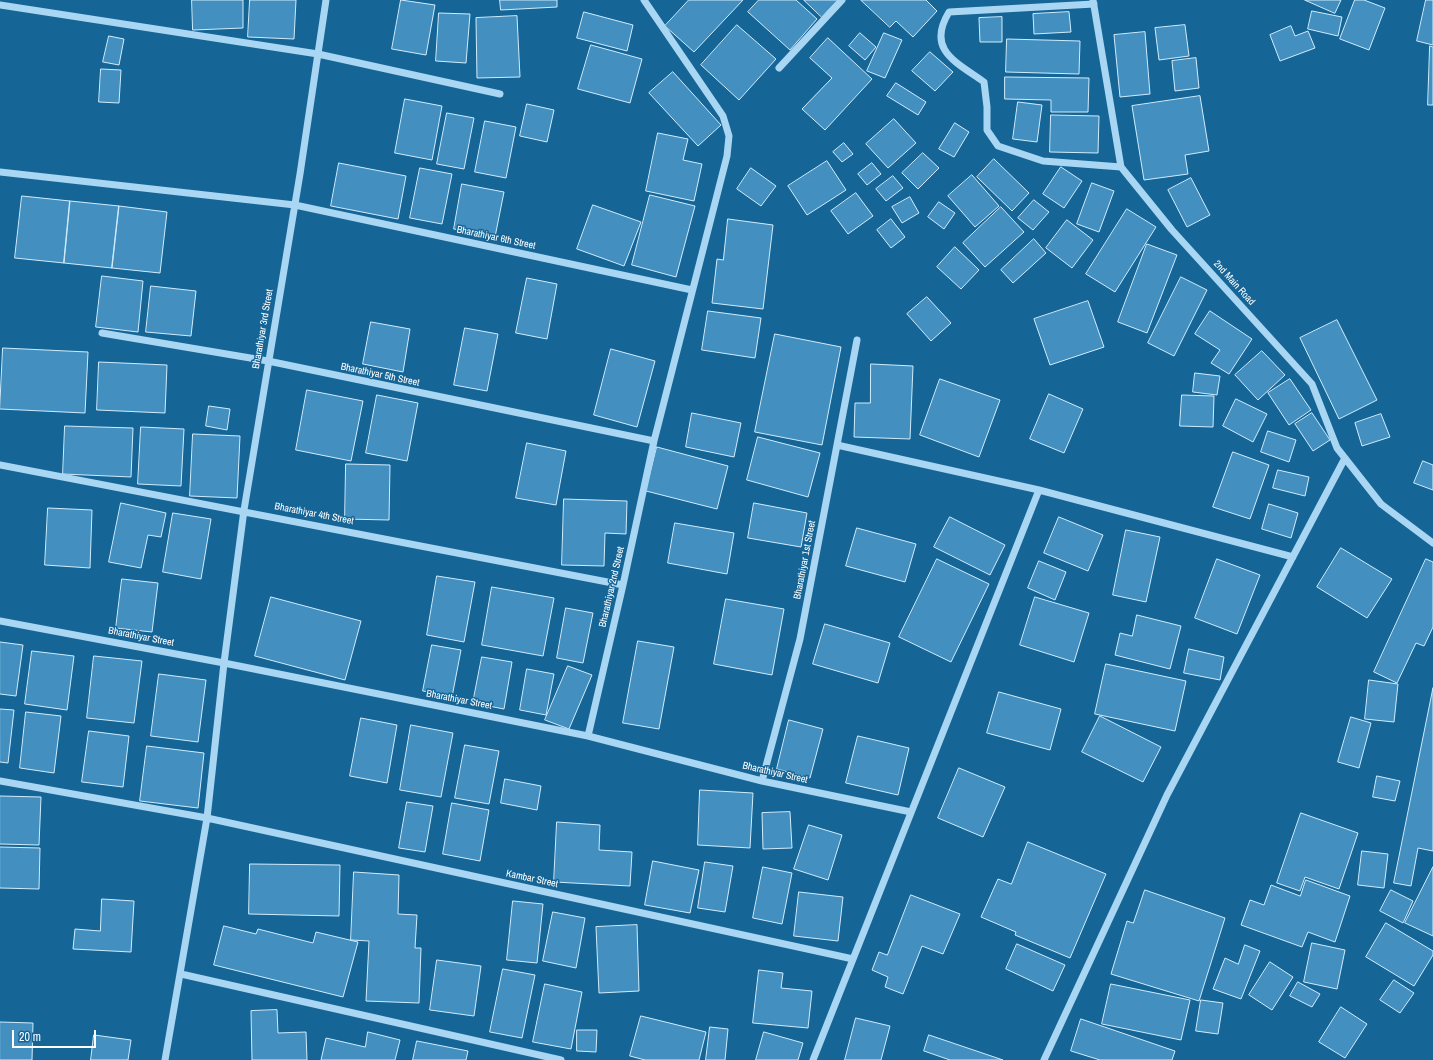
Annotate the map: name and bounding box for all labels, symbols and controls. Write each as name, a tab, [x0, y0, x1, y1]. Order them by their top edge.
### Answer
street label: Bharathiyar 6th Street	[456, 224, 536, 252]
street label: 2nd Main Road	[1211, 258, 1257, 308]
street label: Bharathiyar 3rd Street	[250, 288, 276, 370]
street label: Bharathiyar 5th Street	[340, 361, 420, 389]
street label: Bharathiyar 4th Street	[273, 500, 355, 528]
street label: Bharathiyar 1st Street	[791, 520, 819, 600]
street label: Bharathiyar 2nd Street	[597, 545, 627, 629]
street label: Bharathiyar Street	[107, 625, 175, 649]
street label: Bharathiyar Street	[425, 688, 493, 712]
street label: Bharathiyar Street	[741, 760, 809, 786]
street label: Kambar Street	[505, 868, 559, 890]
scale bar	[14, 1022, 98, 1048]
text: 20 m	[19, 1029, 41, 1045]

